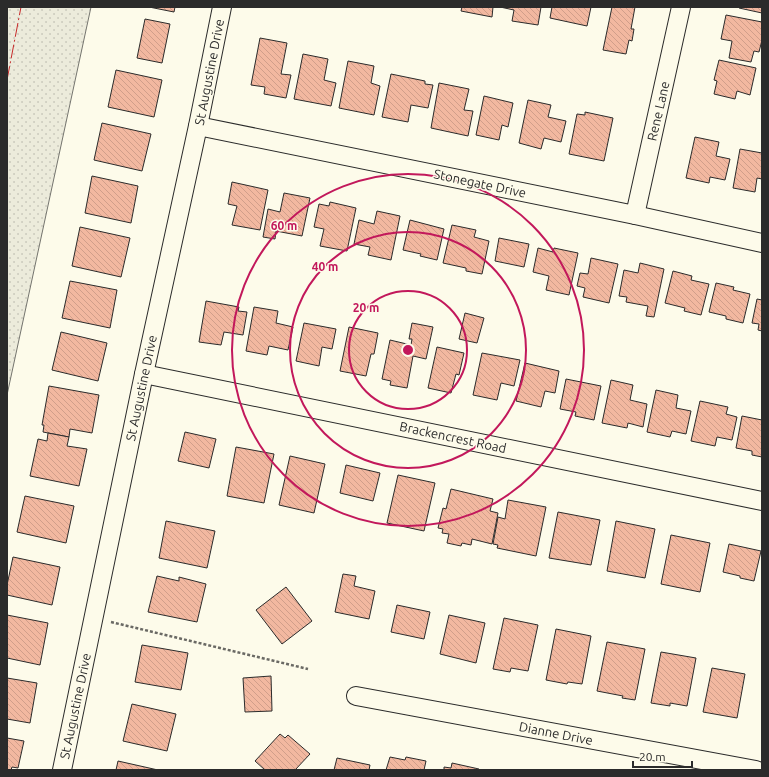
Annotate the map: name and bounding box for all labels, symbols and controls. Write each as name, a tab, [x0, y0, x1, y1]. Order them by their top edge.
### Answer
street label: St Augustine Drive	[192, 18, 226, 126]
street label: Rene Lane	[644, 80, 672, 142]
street label: Stonegate Drive	[432, 166, 528, 200]
text: 60 m	[271, 219, 297, 232]
text: 40 m	[312, 260, 338, 273]
text: 20 m	[353, 301, 379, 314]
street label: St Augustine Drive	[123, 334, 159, 442]
centre of rings	[401, 343, 415, 357]
street label: Brackencrest Road	[398, 419, 508, 455]
street label: St Augustine Drive	[57, 652, 93, 760]
street label: Dianne Drive	[518, 719, 594, 747]
scale bar	[633, 743, 692, 769]
text: 20 m	[639, 750, 666, 763]

